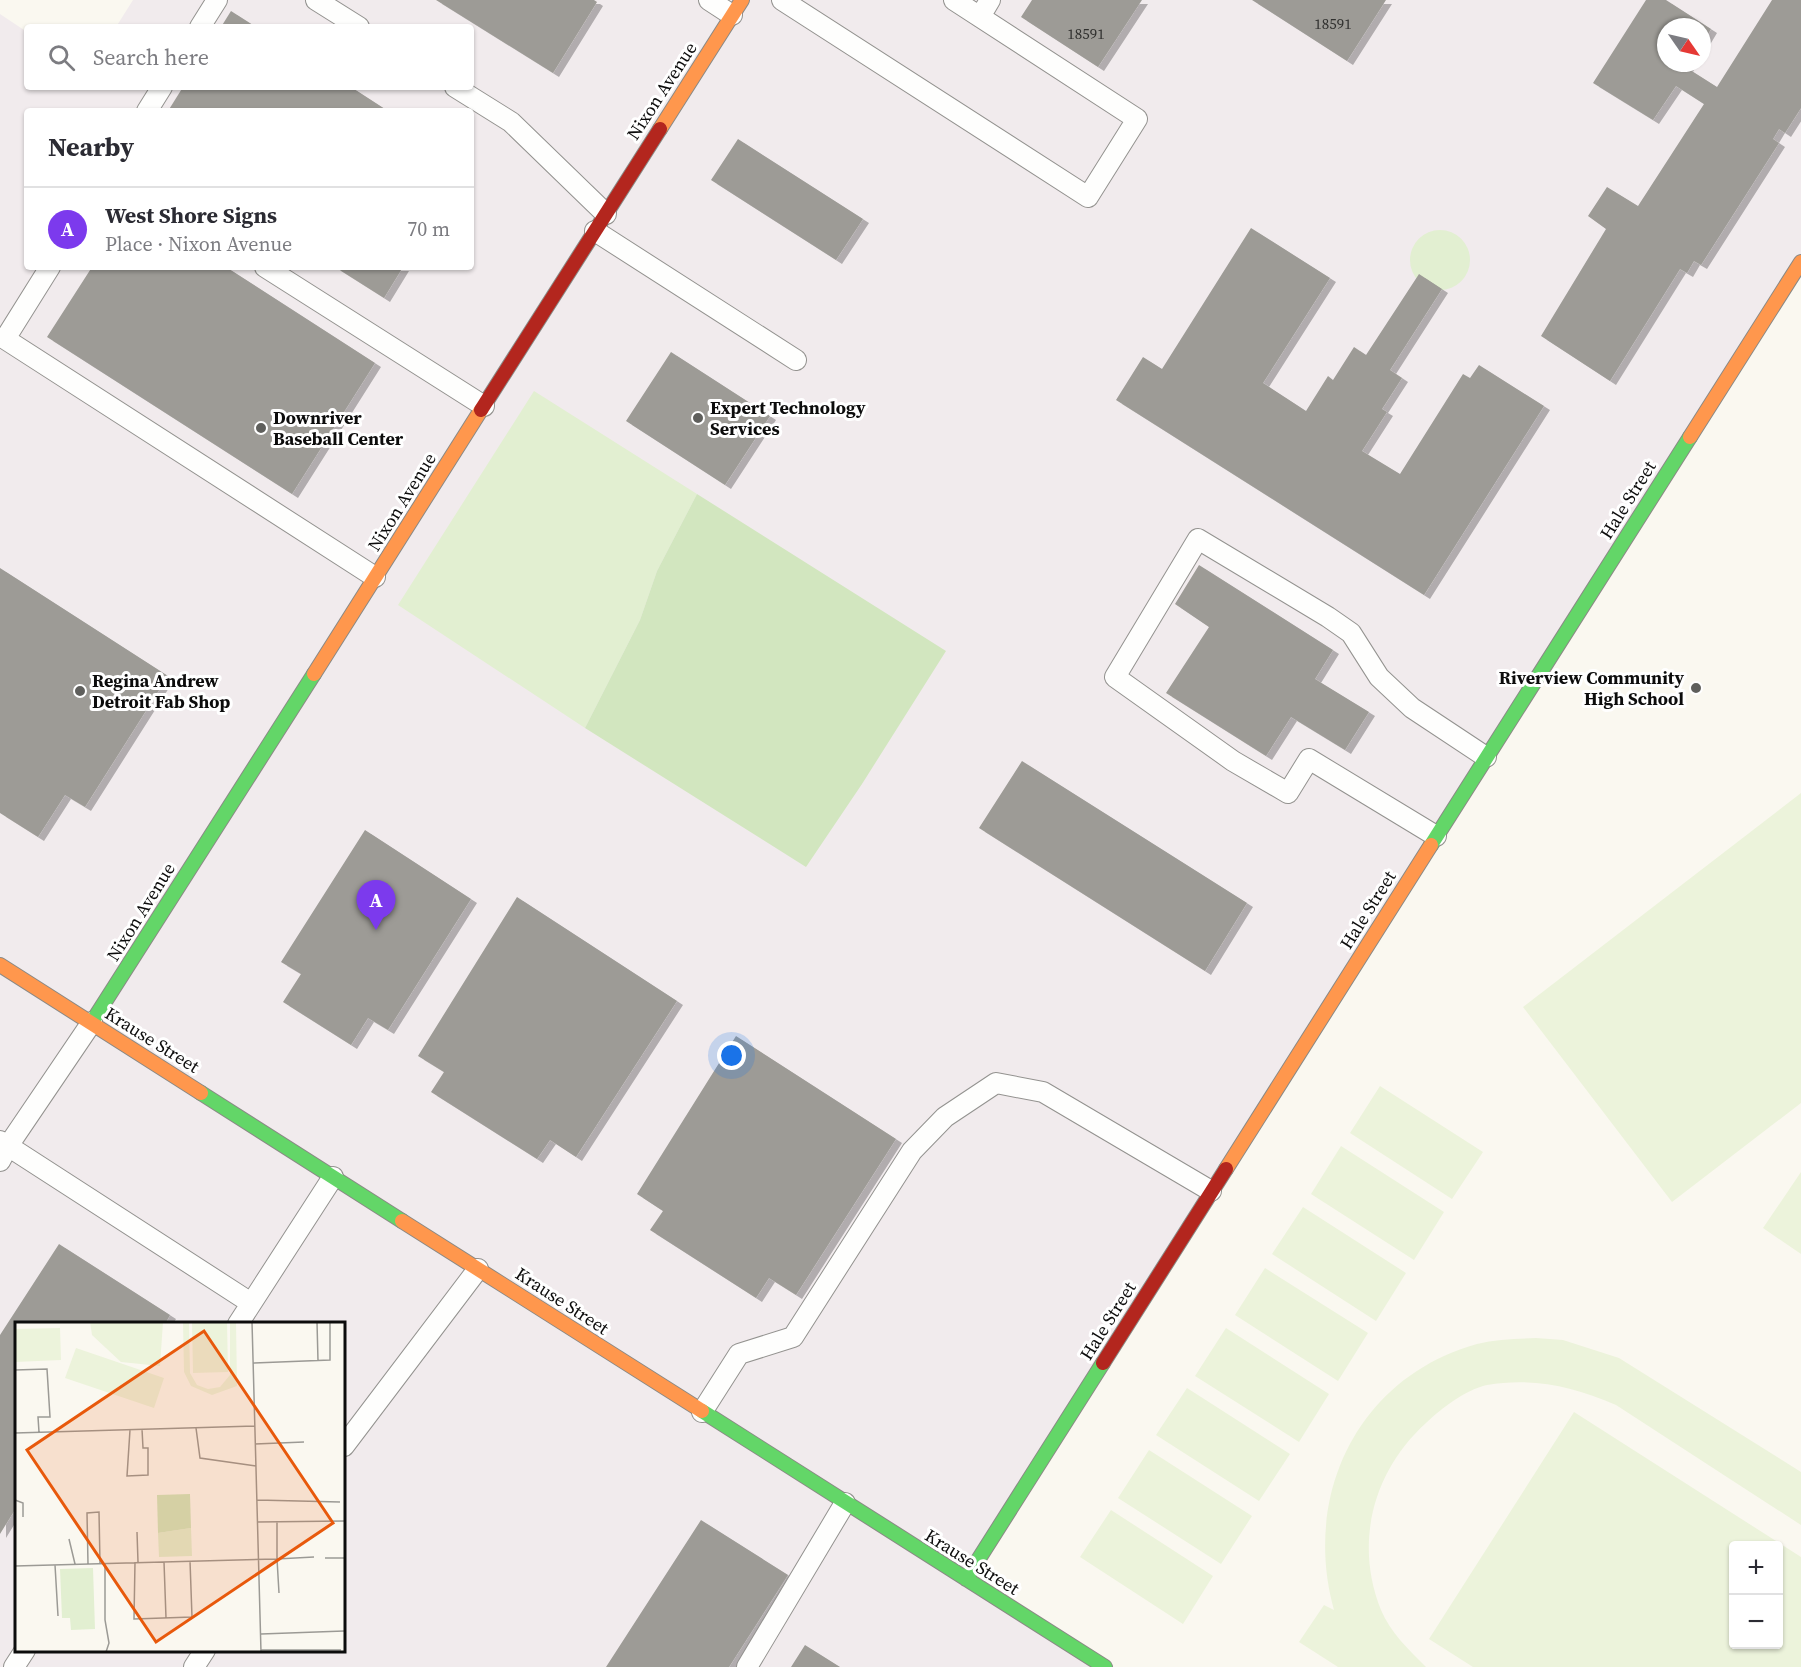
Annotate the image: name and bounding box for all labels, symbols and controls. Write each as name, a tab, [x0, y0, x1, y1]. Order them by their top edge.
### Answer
house number: 18591	[1314, 13, 1352, 34]
north arrow	[1657, 18, 1711, 72]
house number: 18591	[1067, 23, 1105, 44]
search box	[24, 24, 474, 90]
street label: Nixon Avenue	[621, 37, 703, 144]
icon: search	[45, 41, 78, 74]
text: Search here	[93, 42, 209, 72]
text: Nearby	[48, 129, 134, 165]
text: West Shore Signs	[105, 200, 277, 230]
text: A	[61, 215, 74, 243]
text: 70 m	[407, 215, 450, 243]
text: Place · Nixon Avenue	[105, 230, 292, 258]
place label: Expert Technology Services	[710, 395, 866, 441]
place label: Downriver Baseball Center	[273, 405, 404, 451]
marker: Expert Technology Services	[691, 411, 705, 425]
marker: Downriver Baseball Center	[254, 421, 268, 435]
street label: Nixon Avenue	[361, 448, 442, 556]
street label: Hale Street	[1594, 456, 1662, 544]
place label: Riverview Community High School	[1499, 665, 1684, 711]
place label: Regina Andrew Detroit Fab Shop	[92, 668, 230, 714]
marker: Riverview Community High School	[1689, 681, 1703, 695]
marker: Regina Andrew Detroit Fab Shop	[73, 684, 87, 698]
street label: Nixon Avenue	[100, 858, 181, 966]
street label: Hale Street	[1334, 866, 1402, 954]
pin: A	[356, 880, 395, 930]
street label: Krause Street	[100, 1001, 204, 1079]
your location	[717, 1041, 746, 1070]
street label: Krause Street	[511, 1261, 614, 1340]
street label: Hale Street	[1074, 1277, 1142, 1365]
inset map	[15, 1322, 345, 1652]
street label: Krause Street	[920, 1523, 1024, 1601]
map controls	[1729, 1541, 1783, 1649]
button: +	[1729, 1541, 1783, 1595]
button: −	[1729, 1595, 1783, 1649]

